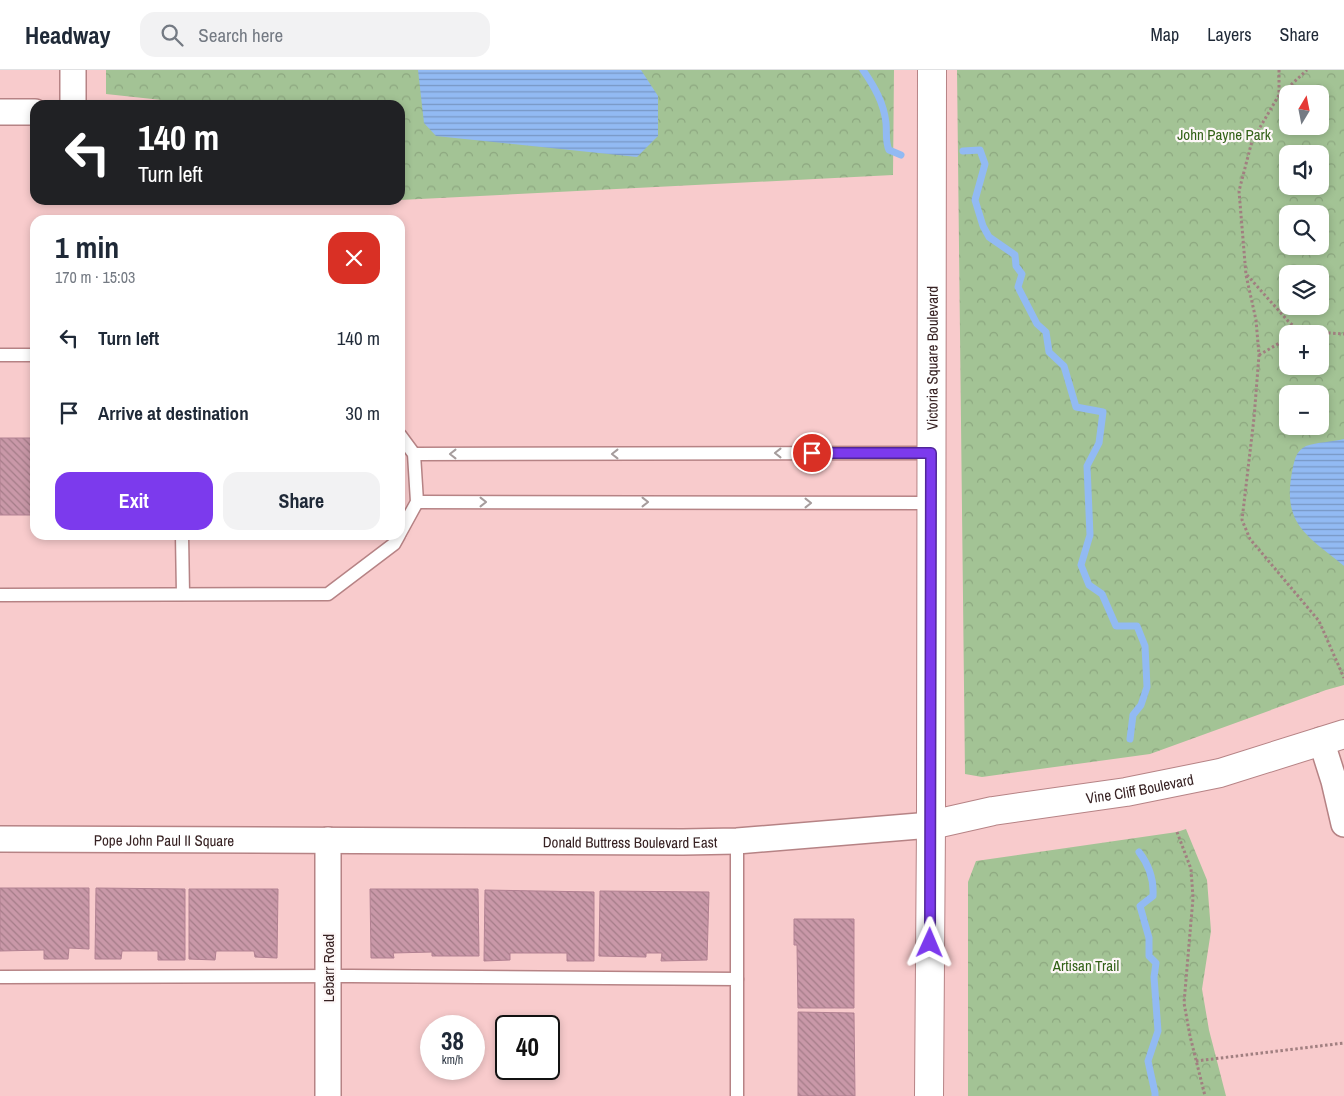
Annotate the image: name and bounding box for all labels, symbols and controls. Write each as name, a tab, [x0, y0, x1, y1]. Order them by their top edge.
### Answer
search box	[140, 12, 490, 57]
text: Headway	[25, 19, 110, 51]
icon: search	[158, 21, 186, 49]
text: Search here	[198, 22, 283, 48]
text: Map	[1151, 22, 1179, 47]
text: Layers	[1207, 22, 1252, 47]
text: Share	[1280, 22, 1319, 47]
north arrow	[1279, 85, 1329, 135]
map controls	[1279, 85, 1329, 435]
text: 140 m	[138, 114, 219, 161]
icon: left	[55, 120, 120, 185]
park label: John Payne Park	[1177, 124, 1272, 145]
button: sound	[1279, 145, 1329, 195]
text: Turn left	[138, 159, 203, 189]
button: search	[1279, 205, 1329, 255]
text: 1 min	[55, 227, 119, 267]
button: close	[328, 232, 380, 284]
button: layers	[1279, 265, 1329, 315]
text: 170 m · 15:03	[55, 266, 135, 288]
street label: Victoria Square Boulevard	[921, 286, 942, 430]
icon: left	[55, 324, 83, 352]
text: Turn left	[98, 325, 159, 351]
text: 140 m	[337, 325, 380, 351]
button: +	[1279, 325, 1329, 375]
button: −	[1279, 385, 1329, 435]
icon: arrive	[55, 399, 83, 427]
text: Arrive at destination	[98, 400, 249, 426]
text: 30 m	[345, 400, 380, 426]
pin	[791, 432, 833, 474]
icon: arrive	[798, 439, 826, 467]
one-way arrow	[773, 448, 781, 458]
one-way arrow	[448, 449, 456, 459]
one-way arrow	[611, 449, 618, 459]
button: Exit	[55, 472, 213, 530]
button: Share	[223, 472, 380, 530]
one-way arrow	[480, 497, 487, 507]
one-way arrow	[642, 497, 650, 507]
one-way arrow	[804, 498, 812, 508]
street label: Vine Cliff Boulevard	[1084, 768, 1195, 808]
street label: Pope John Paul II Square	[94, 829, 234, 851]
street label: Donald Buttress Boulevard East	[543, 831, 718, 853]
position arrow	[903, 916, 955, 968]
street label: Lebarr Road	[318, 934, 339, 1002]
park label: Artisan Trail	[1052, 955, 1119, 976]
speed limit sign: 40	[495, 1015, 560, 1080]
text: 38	[441, 1024, 464, 1058]
text: km/h	[442, 1052, 463, 1068]

